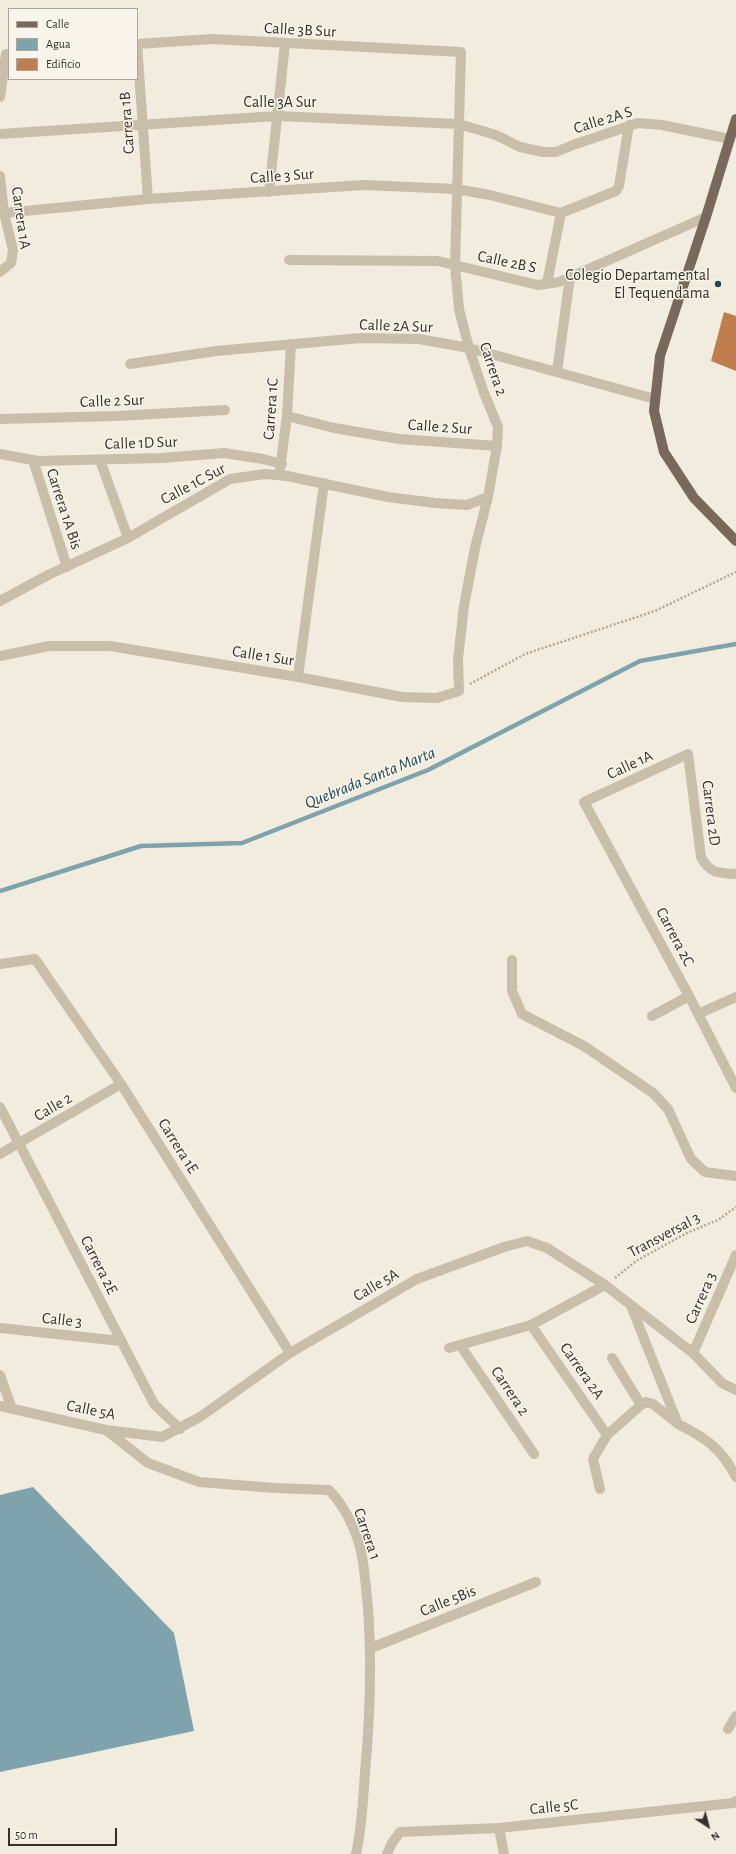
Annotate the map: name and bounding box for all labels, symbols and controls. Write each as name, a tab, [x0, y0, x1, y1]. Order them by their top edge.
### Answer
legend	[8, 8, 138, 80]
text: Calle	[46, 18, 69, 30]
street label: Calle 3B Sur	[263, 19, 337, 41]
text: Agua	[46, 38, 70, 50]
text: Edificio	[46, 58, 81, 70]
street label: Carrera 1B	[115, 91, 139, 155]
street label: Calle 3A Sur	[244, 92, 316, 112]
street label: Calle 2A S	[571, 102, 635, 138]
street label: Calle 3 Sur	[250, 164, 314, 188]
street label: Carrera 1A	[7, 185, 35, 251]
street label: Calle 2B S	[476, 246, 538, 278]
place label: Colegio Departamental El Tequendama	[565, 265, 710, 303]
marker: Colegio Departamental El Tequendama	[713, 279, 723, 289]
street label: Calle 2A Sur	[359, 315, 433, 337]
street label: Carrera 2	[475, 340, 511, 398]
street label: Carrera 1C	[259, 377, 283, 441]
street label: Calle 2 Sur	[80, 390, 144, 412]
street label: Calle 2 Sur	[407, 415, 473, 439]
street label: Calle 1D Sur	[104, 432, 178, 454]
street label: Calle 1C Sur	[157, 459, 229, 509]
street label: Carrera 1A Bis	[42, 466, 86, 552]
street label: Calle 1 Sur	[231, 642, 295, 670]
water label: Quebrada Santa Marta	[302, 742, 438, 814]
street label: Calle 1A	[604, 746, 656, 784]
street label: Carrera 2D	[697, 779, 725, 847]
street label: Carrera 2C	[652, 904, 698, 970]
street label: Calle 2	[30, 1088, 76, 1126]
street label: Carrera 1E	[154, 1115, 202, 1177]
street label: Transversal 3	[625, 1208, 703, 1262]
street label: Carrera 2E	[76, 1232, 122, 1298]
street label: Calle 5A	[350, 1264, 402, 1306]
street label: Carrera 3	[681, 1269, 721, 1327]
street label: Calle 3	[41, 1308, 83, 1332]
street label: Carrera 2A	[556, 1339, 608, 1403]
street label: Carrera 2	[487, 1363, 533, 1419]
street label: Calle 5A	[65, 1396, 117, 1424]
street label: Carrera 1	[349, 1505, 385, 1563]
street label: Calle 5Bis	[417, 1581, 479, 1621]
street label: Calle 5C	[529, 1795, 579, 1819]
north arrow	[688, 1806, 728, 1846]
scale bar	[10, 1820, 119, 1846]
text: 50 m	[15, 1829, 38, 1841]
text: N	[709, 1829, 722, 1843]

